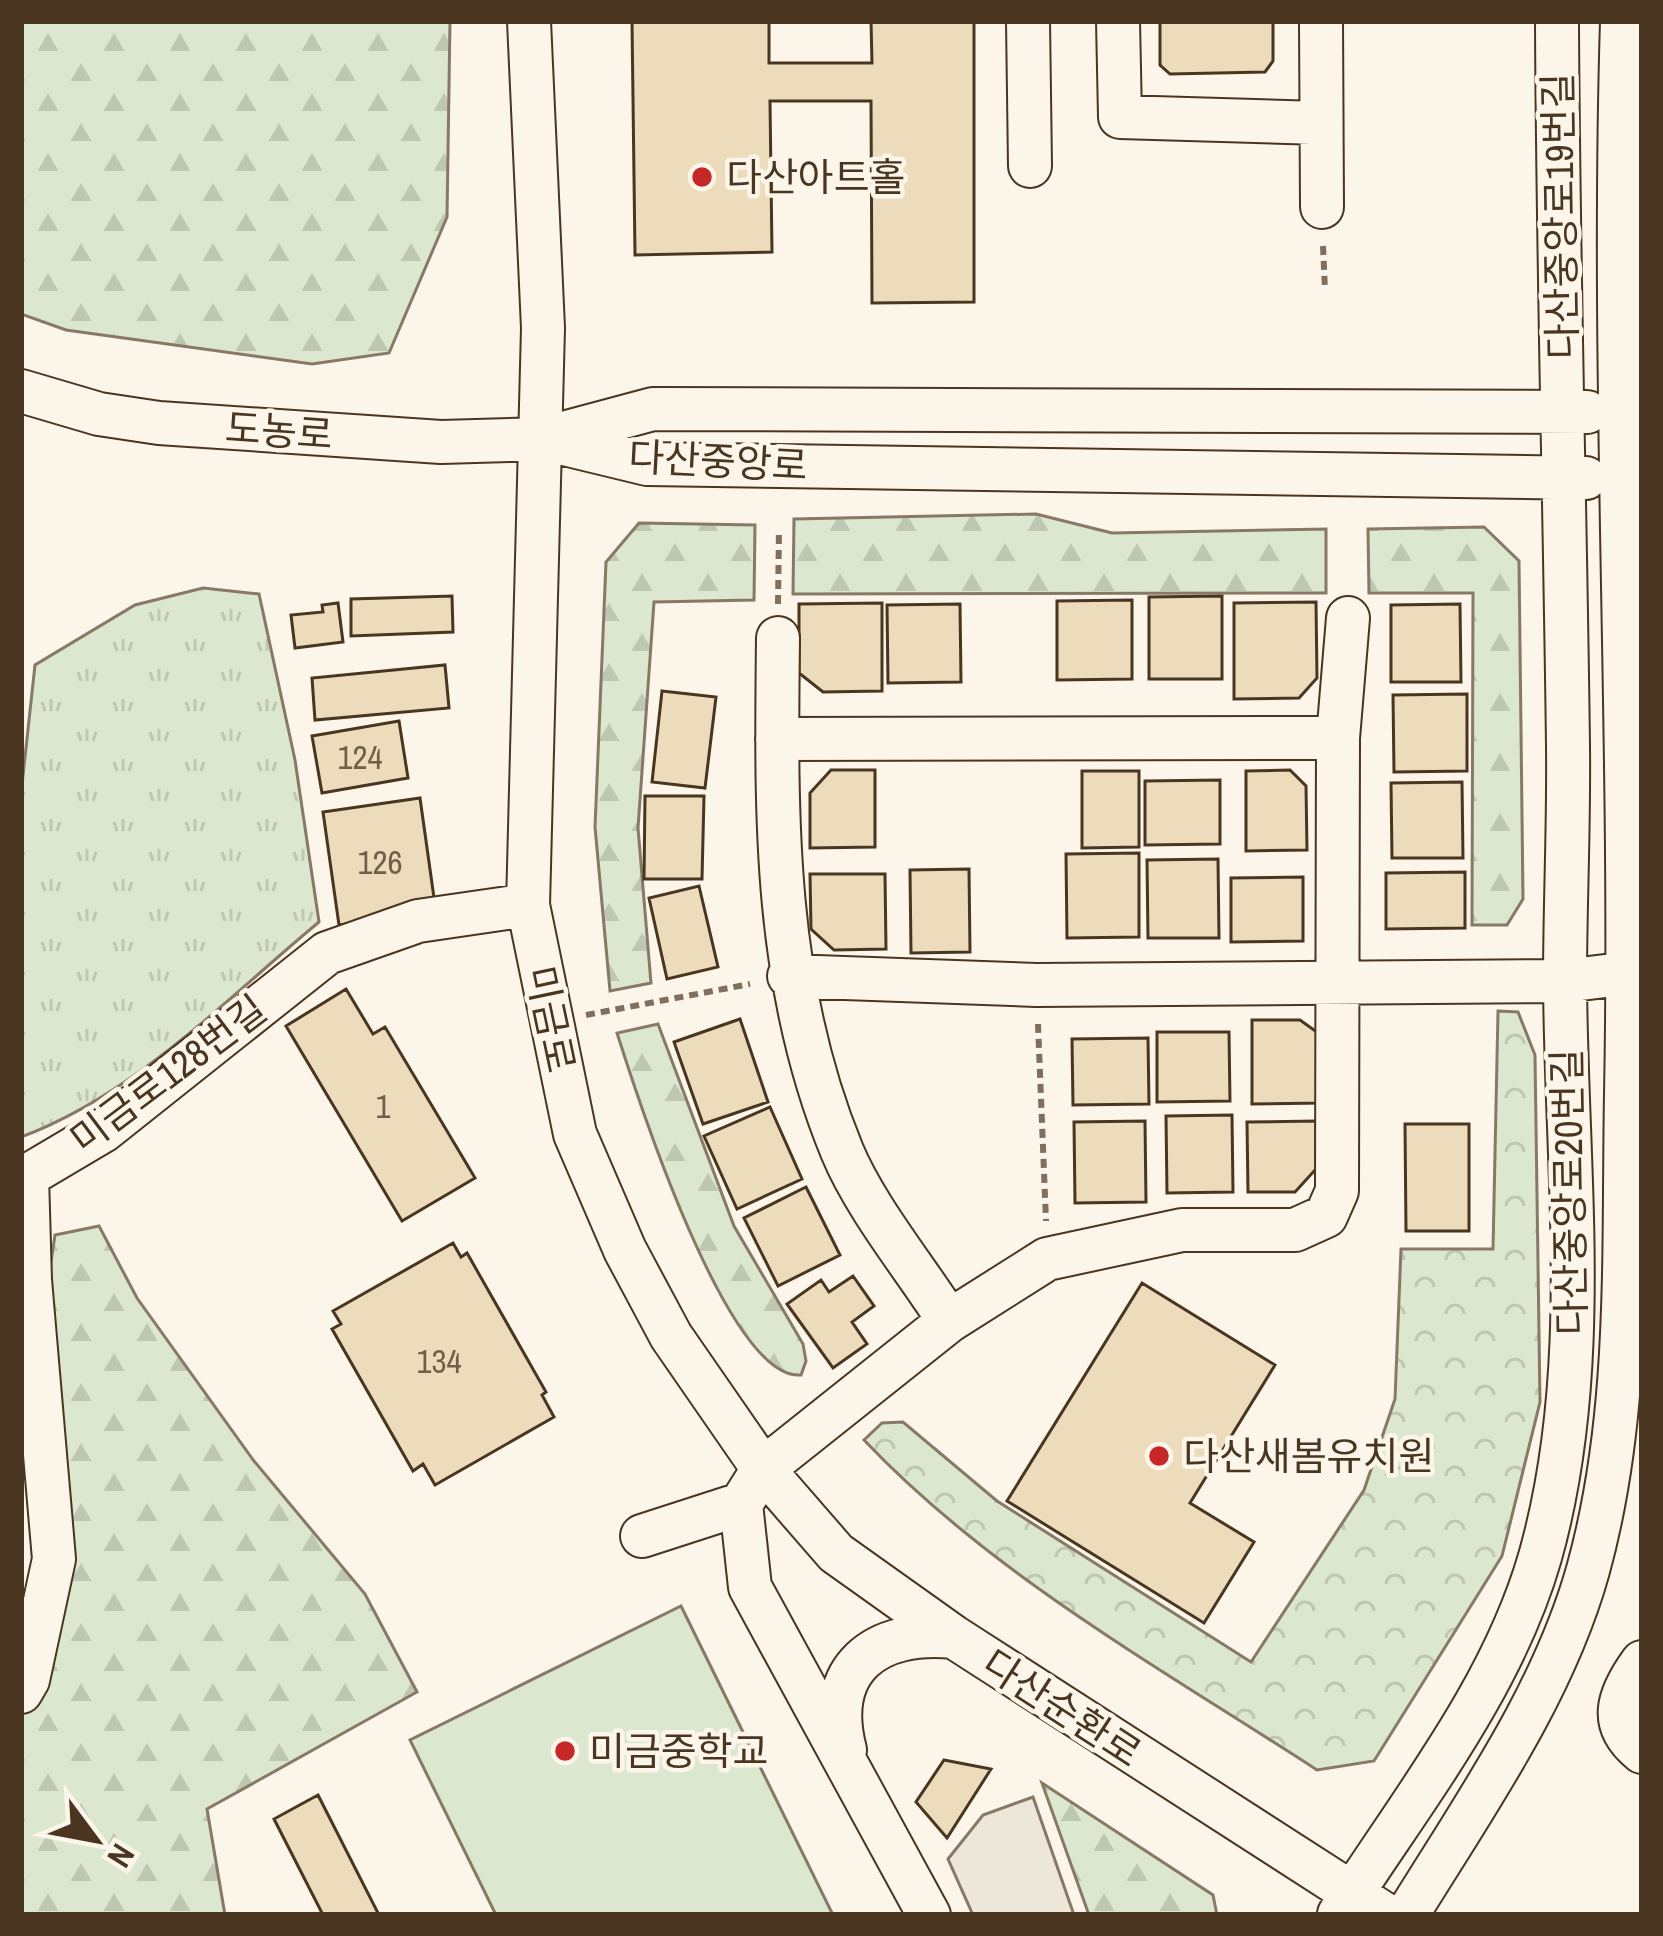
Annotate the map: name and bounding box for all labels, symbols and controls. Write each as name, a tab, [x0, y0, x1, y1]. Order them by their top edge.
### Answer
street label: 다산중앙로19번길	[1532, 72, 1588, 360]
place label: 다산아트홀	[726, 151, 905, 203]
marker: 다산아트홀	[689, 164, 715, 190]
street label: 도농로	[223, 401, 335, 461]
street label: 다산중앙로	[627, 430, 809, 492]
house number: 124	[337, 735, 383, 779]
house number: 126	[357, 840, 403, 884]
street label: 미금로	[514, 961, 588, 1077]
street label: 미금로128번길	[59, 983, 277, 1165]
street label: 다산중앙로20번길	[1541, 1048, 1597, 1336]
house number: 1	[375, 1084, 391, 1128]
house number: 134	[416, 1339, 462, 1383]
place label: 다산새봄유치원	[1183, 1430, 1434, 1482]
marker: 다산새봄유치원	[1146, 1443, 1172, 1469]
street label: 다산순환로	[973, 1637, 1151, 1779]
place label: 미금중학교	[589, 1725, 768, 1777]
marker: 미금중학교	[552, 1738, 578, 1764]
north arrow	[36, 1780, 156, 1900]
text: N	[98, 1836, 145, 1876]

